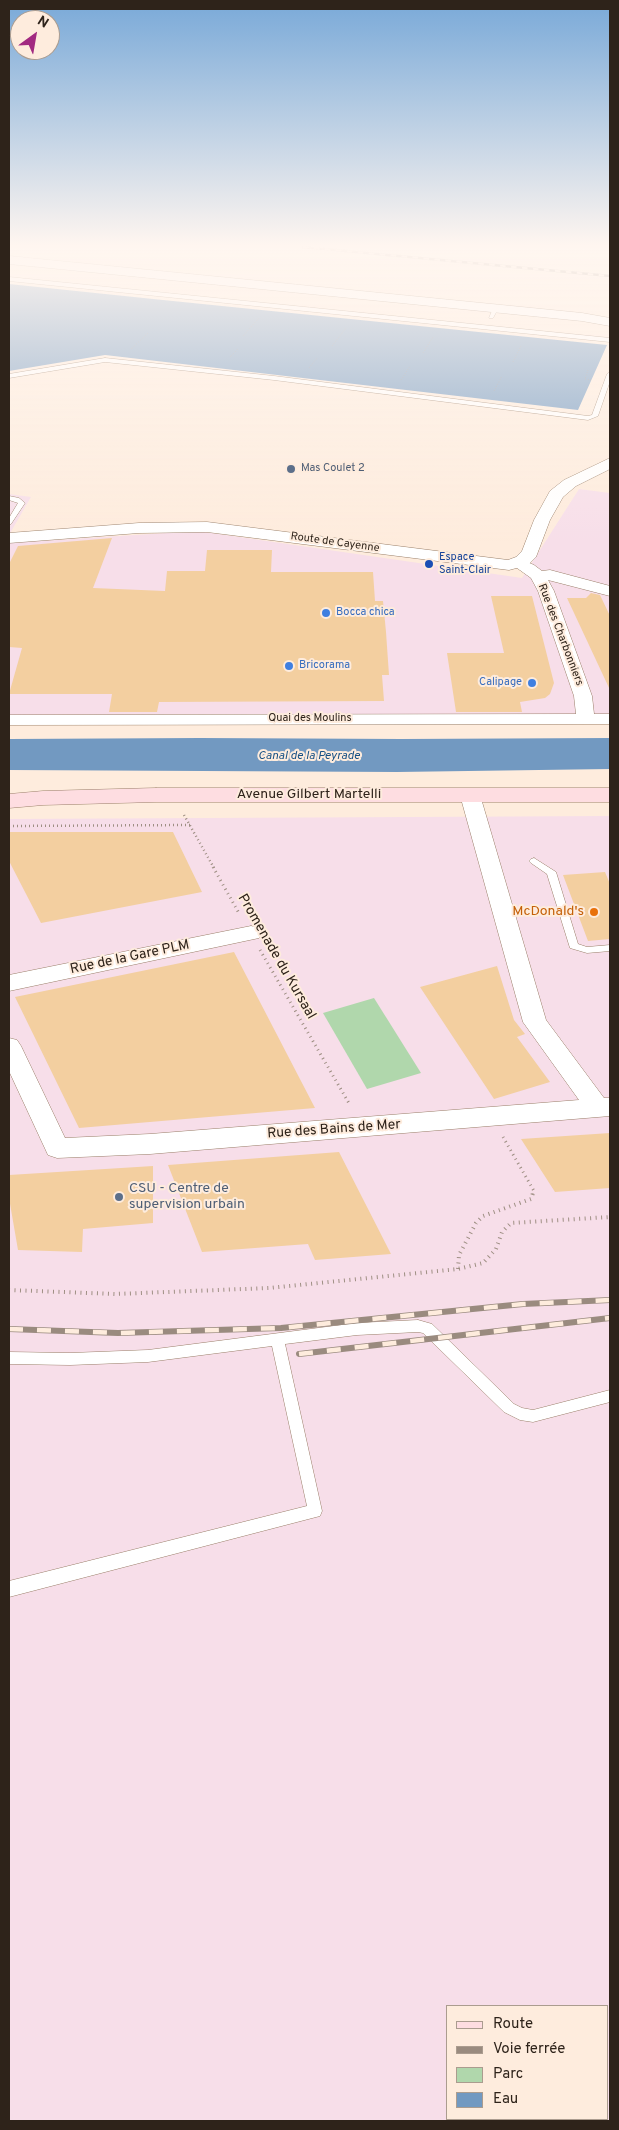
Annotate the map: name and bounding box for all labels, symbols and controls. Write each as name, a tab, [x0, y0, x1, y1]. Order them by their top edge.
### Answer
north arrow	[10, 10, 60, 60]
text: N	[34, 13, 51, 33]
place label: Mas Coulet 2	[301, 462, 365, 476]
marker: Mas Coulet 2	[285, 463, 297, 475]
street label: Route de Cayenne	[290, 530, 380, 556]
place label: Espace Saint-Clair	[439, 551, 491, 577]
marker: Espace Saint-Clair	[423, 558, 435, 570]
street label: Rue des Charbonniers	[534, 582, 586, 688]
place label: Bocca chica	[336, 606, 395, 620]
marker: Bocca chica	[320, 607, 332, 619]
place label: Bricorama	[299, 659, 350, 673]
marker: Bricorama	[283, 660, 295, 672]
place label: Calipage	[479, 676, 522, 690]
marker: Calipage	[526, 677, 538, 689]
street label: Quai des Moulins	[268, 712, 352, 726]
water label: Canal de la Peyrade	[258, 750, 360, 764]
street label: Avenue Gilbert Martelli	[237, 787, 381, 803]
street label: Promenade du Kursaal	[233, 891, 319, 1023]
place label: McDonald's	[512, 904, 584, 920]
marker: McDonald's	[588, 906, 600, 918]
street label: Rue de la Gare PLM	[69, 937, 191, 979]
street label: Rue des Bains de Mer	[267, 1117, 401, 1143]
place label: CSU - Centre de supervision urbain	[129, 1181, 245, 1214]
marker: CSU - Centre de supervision urbain	[113, 1191, 125, 1203]
legend	[446, 2005, 609, 2120]
text: Route	[493, 2015, 533, 2034]
text: Voie ferrée	[493, 2040, 565, 2059]
text: Parc	[493, 2065, 523, 2084]
text: Eau	[493, 2090, 518, 2109]

